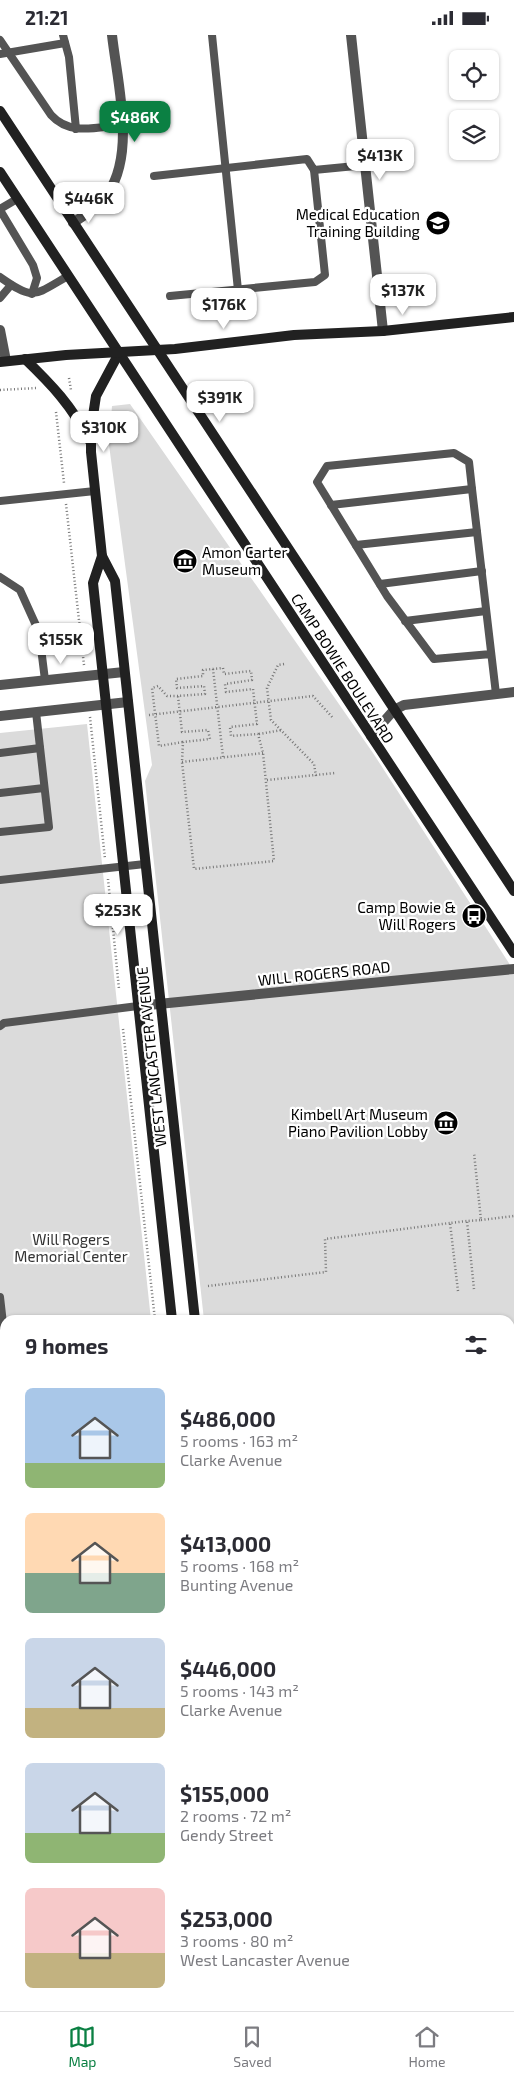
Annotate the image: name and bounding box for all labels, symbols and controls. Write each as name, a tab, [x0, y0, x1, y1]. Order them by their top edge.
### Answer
text: 21:21	[25, 6, 68, 29]
map controls	[449, 50, 499, 160]
button: locate	[449, 50, 499, 100]
pin: $486K	[100, 101, 170, 143]
text: $486K	[110, 107, 160, 126]
button: layers	[449, 110, 499, 160]
pin: $413K	[345, 139, 415, 181]
text: $413K	[357, 145, 403, 164]
pin: $446K	[54, 181, 124, 224]
text: $446K	[64, 188, 114, 207]
place label: Medical Education Training Building	[296, 205, 421, 240]
school or university icon: Medical Education Training Building	[425, 210, 451, 236]
pin: $137K	[368, 273, 438, 316]
text: $137K	[381, 280, 425, 299]
pin: $176K	[189, 287, 259, 330]
text: $176K	[202, 294, 246, 313]
pin: $391K	[185, 381, 255, 423]
text: $391K	[198, 387, 242, 406]
pin: $310K	[69, 411, 139, 453]
text: $310K	[81, 417, 127, 436]
place label: Amon Carter Museum	[202, 543, 288, 578]
museum icon: Amon Carter Museum	[172, 548, 198, 574]
street label: CAMP BOWIE BOULEVARD	[288, 590, 398, 746]
pin: $155K	[26, 623, 96, 665]
text: $155K	[39, 629, 83, 648]
pin: $253K	[83, 893, 153, 936]
place label: Camp Bowie & Will Rogers	[357, 898, 456, 933]
text: $253K	[95, 900, 141, 919]
bus stop icon: Camp Bowie & Will Rogers	[461, 903, 487, 929]
street label: WILL ROGERS ROAD	[257, 957, 391, 989]
street label: WEST LANCASTER AVENUE	[133, 966, 169, 1148]
place label: Kimbell Art Museum Piano Pavilion Lobby	[288, 1105, 428, 1140]
museum icon: Kimbell Art Museum Piano Pavilion Lobby	[433, 1110, 459, 1136]
park label: Will Rogers Memorial Center	[14, 1230, 128, 1265]
icon: filters	[462, 1331, 490, 1359]
text: 9 homes	[25, 1333, 108, 1358]
text: $486,000	[180, 1406, 276, 1431]
icon: home	[65, 1408, 125, 1468]
text: 5 rooms · 163 m²	[180, 1431, 298, 1450]
text: Clarke Avenue	[180, 1450, 282, 1469]
text: $413,000	[180, 1531, 271, 1556]
icon: home	[65, 1533, 125, 1593]
text: 5 rooms · 168 m²	[180, 1556, 299, 1575]
text: Bunting Avenue	[180, 1575, 293, 1594]
text: $446,000	[180, 1656, 276, 1681]
icon: home	[65, 1658, 125, 1718]
text: 5 rooms · 143 m²	[180, 1681, 299, 1700]
text: Clarke Avenue	[180, 1700, 282, 1719]
text: $155,000	[180, 1781, 269, 1806]
icon: home	[65, 1783, 125, 1843]
text: 2 rooms · 72 m²	[180, 1806, 291, 1825]
text: Gendy Street	[180, 1825, 273, 1844]
text: $253,000	[180, 1906, 273, 1931]
icon: home	[65, 1908, 125, 1968]
text: 3 rooms · 80 m²	[180, 1931, 293, 1950]
text: West Lancaster Avenue	[180, 1950, 350, 1969]
tab: Map	[68, 2023, 96, 2070]
tab: Saved	[233, 2023, 272, 2070]
tab: Home	[409, 2023, 446, 2070]

